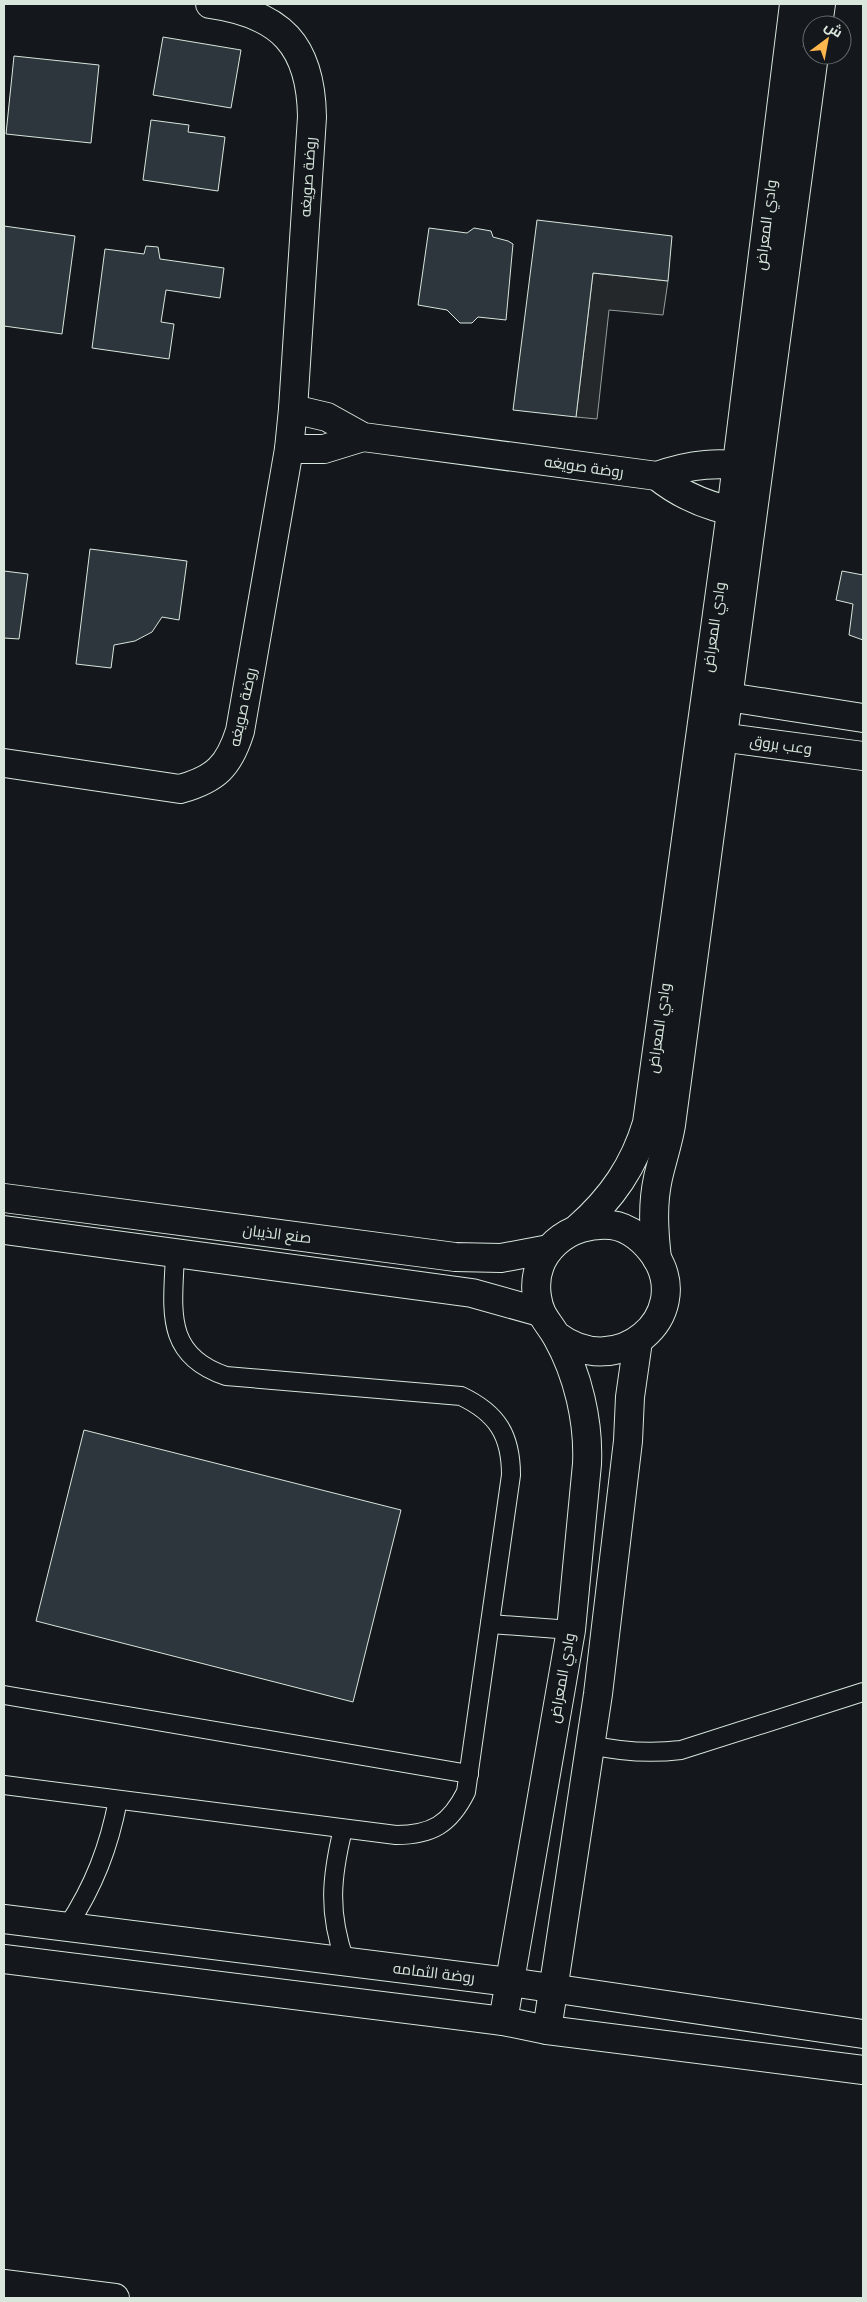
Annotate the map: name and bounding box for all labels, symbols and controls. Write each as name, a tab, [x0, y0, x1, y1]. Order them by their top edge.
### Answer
north arrow	[802, 15, 852, 65]
text: ش	[821, 17, 846, 42]
street label: روضة صويغه	[295, 136, 321, 218]
street label: وادي المعراض	[751, 179, 783, 272]
street label: روضة صويغه	[543, 452, 625, 482]
street label: وادي المعراض	[698, 581, 732, 674]
street label: روضة صويغه	[225, 666, 261, 748]
street label: وعب بروق	[749, 731, 813, 759]
street label: وادي المعراض	[643, 982, 677, 1075]
street label: صنع الذيبان	[241, 1220, 312, 1249]
street label: وادي المعراض	[544, 1631, 582, 1725]
street label: روضة الثمامه	[392, 1958, 476, 1988]

